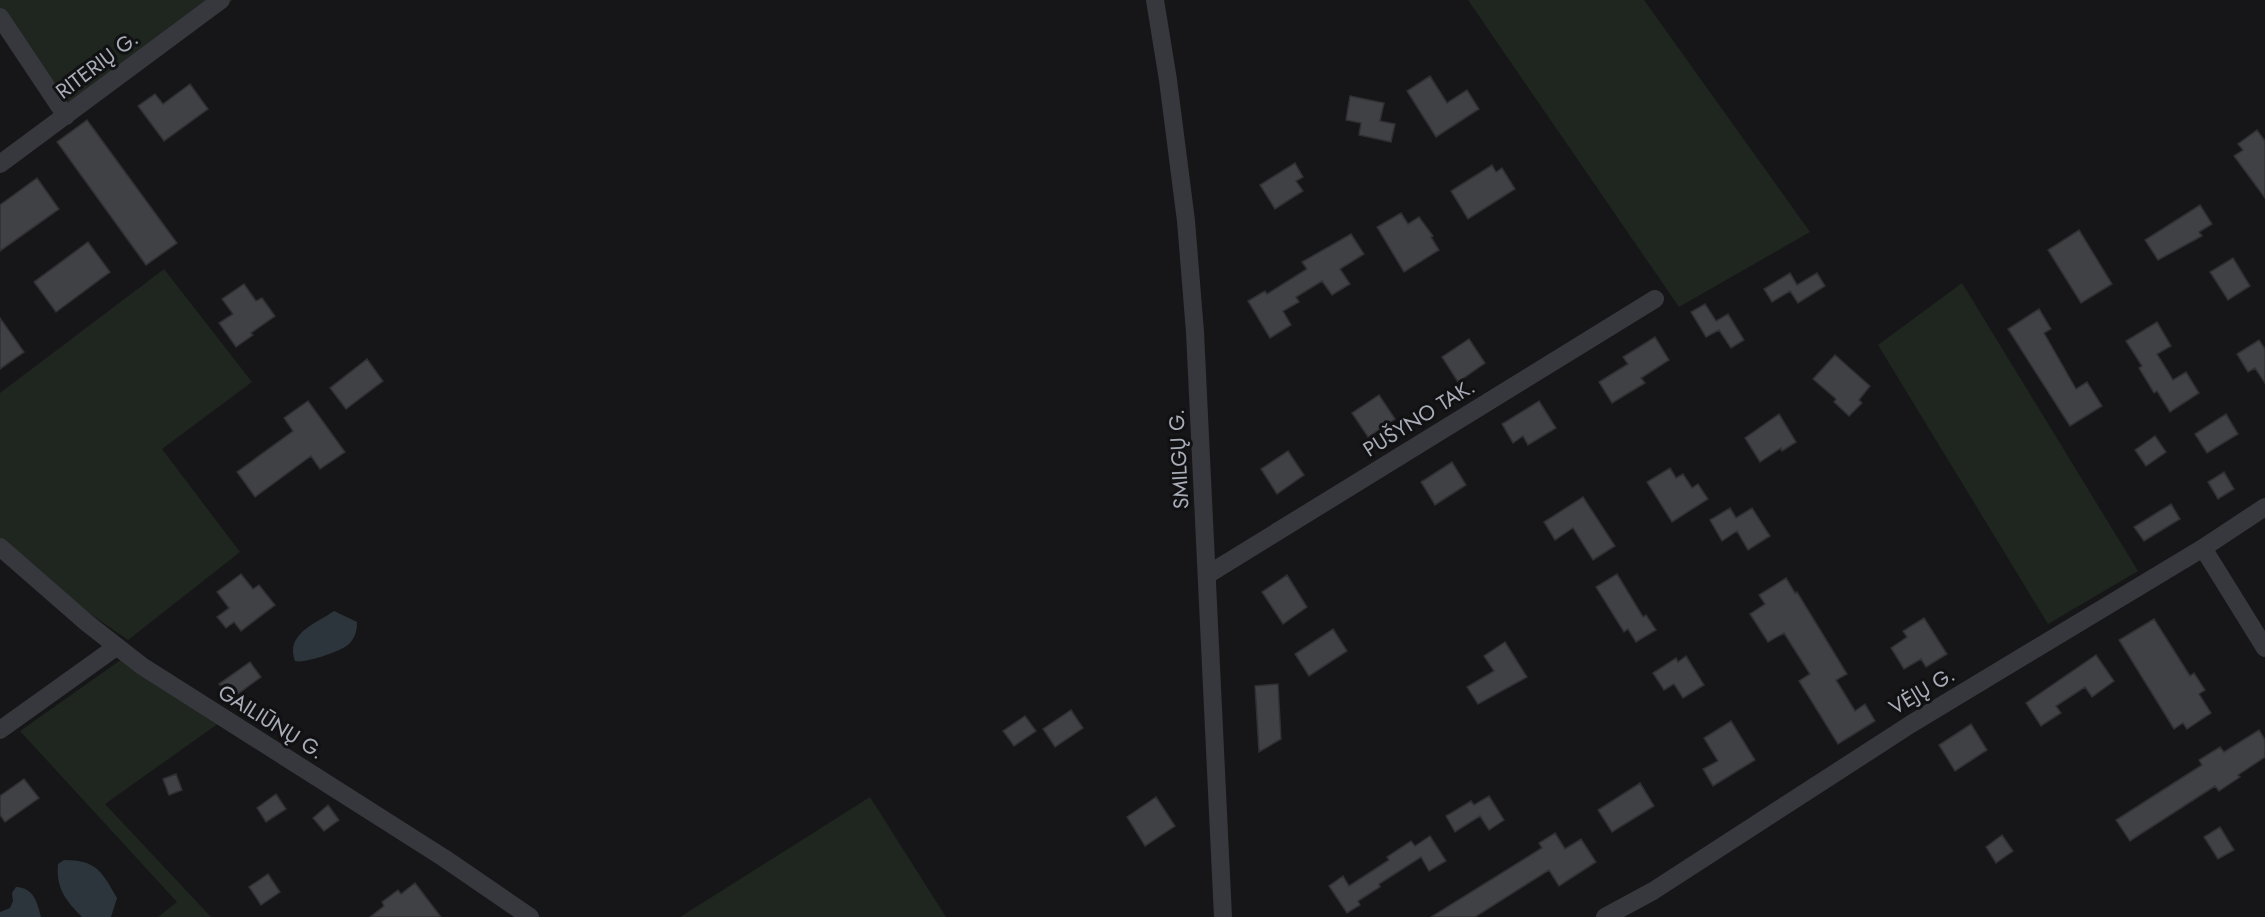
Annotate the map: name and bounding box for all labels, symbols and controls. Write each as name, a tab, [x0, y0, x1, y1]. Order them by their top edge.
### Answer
street label: RITERIŲ G.	[49, 24, 145, 106]
street label: PUŠYNO TAK.	[1357, 372, 1481, 464]
street label: SMILGŲ G.	[1161, 408, 1197, 510]
street label: VĖJŲ G.	[1883, 660, 1961, 722]
street label: GAILIŪNŲ G.	[212, 677, 330, 767]

